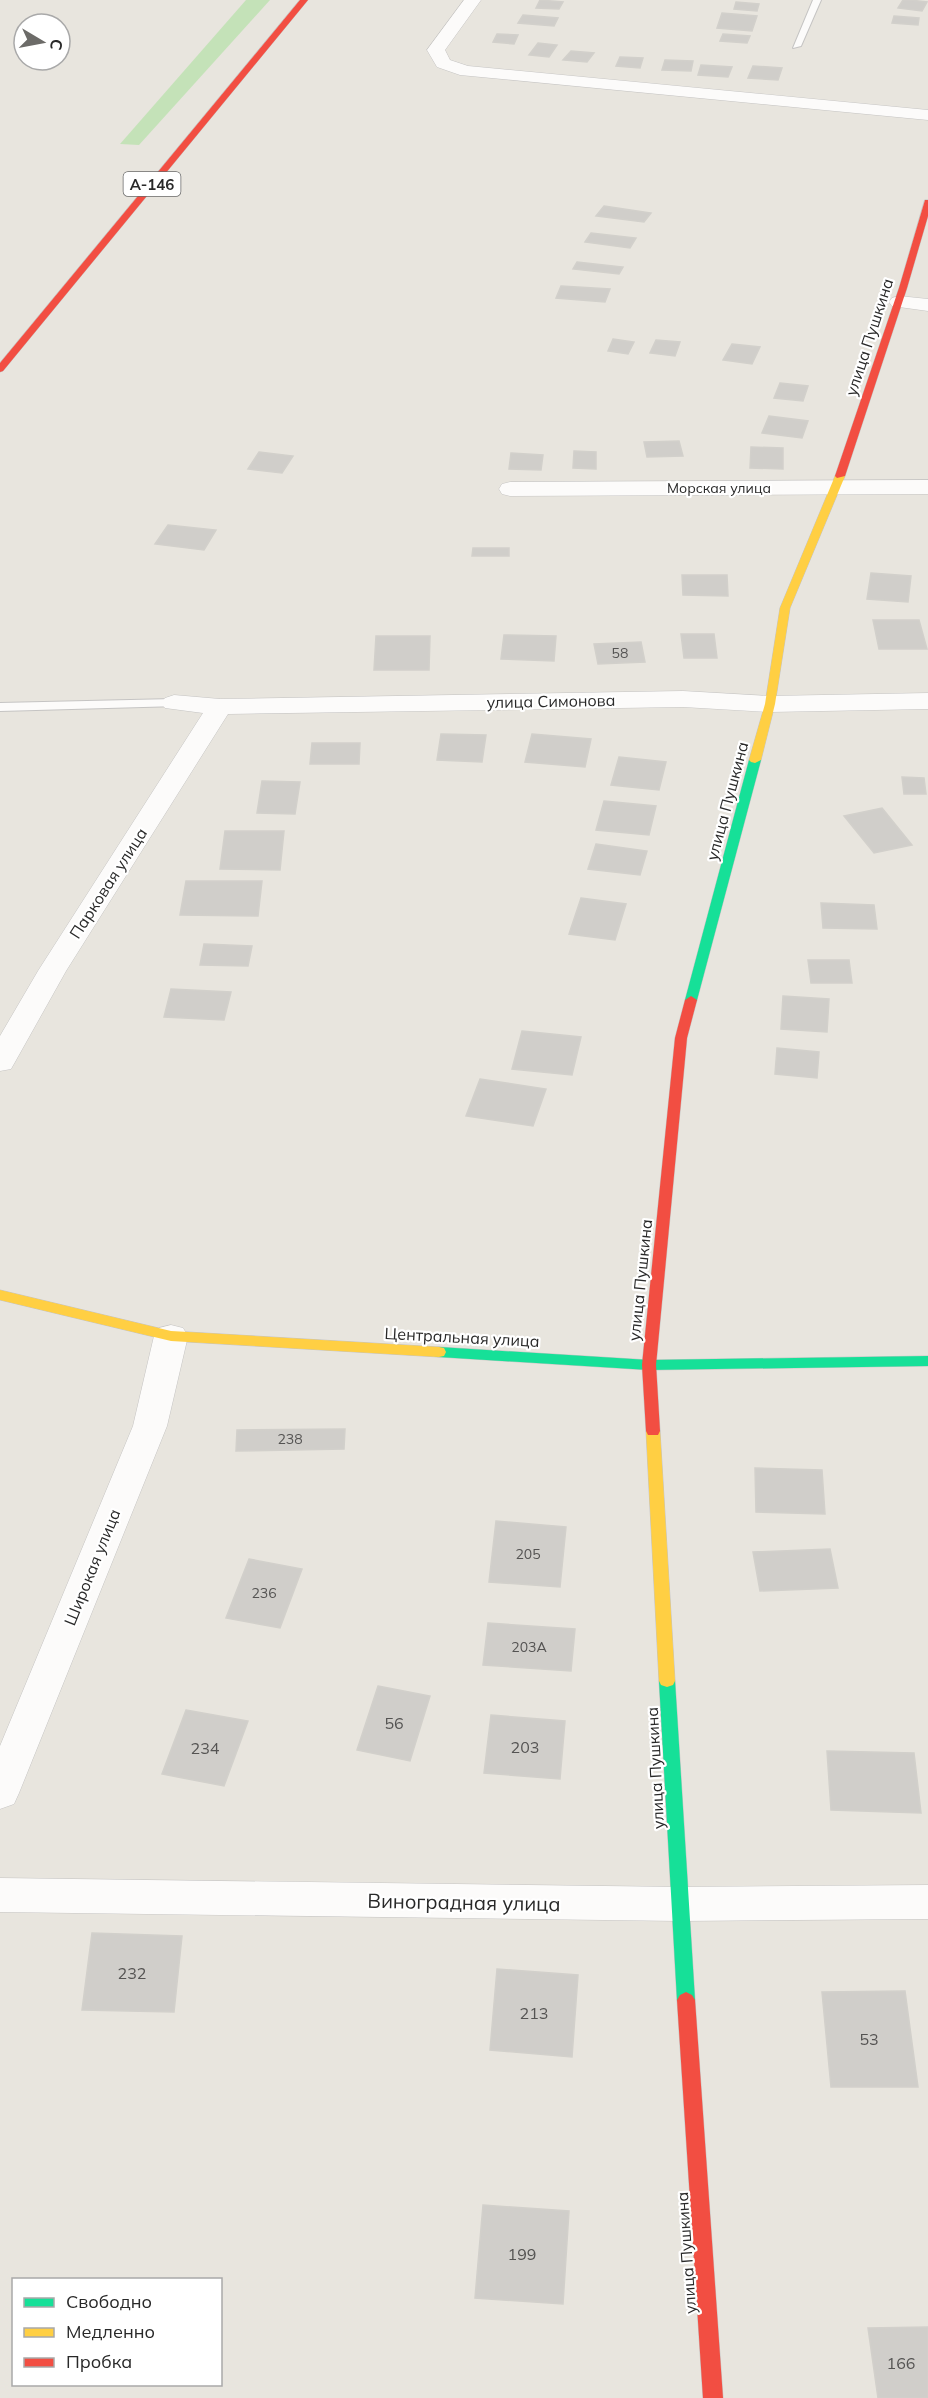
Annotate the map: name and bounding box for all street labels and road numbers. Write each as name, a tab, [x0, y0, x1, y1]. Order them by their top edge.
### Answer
road number: А-146	[124, 172, 180, 196]
street label: улица Пушкина	[841, 276, 897, 398]
street label: Морская улица	[667, 479, 771, 497]
street label: улица Симонова	[486, 690, 616, 712]
street label: улица Пушкина	[702, 739, 752, 863]
street label: Парковая улица	[65, 824, 151, 942]
street label: улица Пушкина	[624, 1218, 656, 1342]
street label: Центральная улица	[384, 1323, 540, 1351]
street label: Широкая улица	[60, 1506, 124, 1628]
street label: улица Пушкина	[642, 1706, 668, 1830]
street label: Виноградная улица	[367, 1888, 561, 1916]
street label: улица Пушкина	[672, 2191, 700, 2315]

